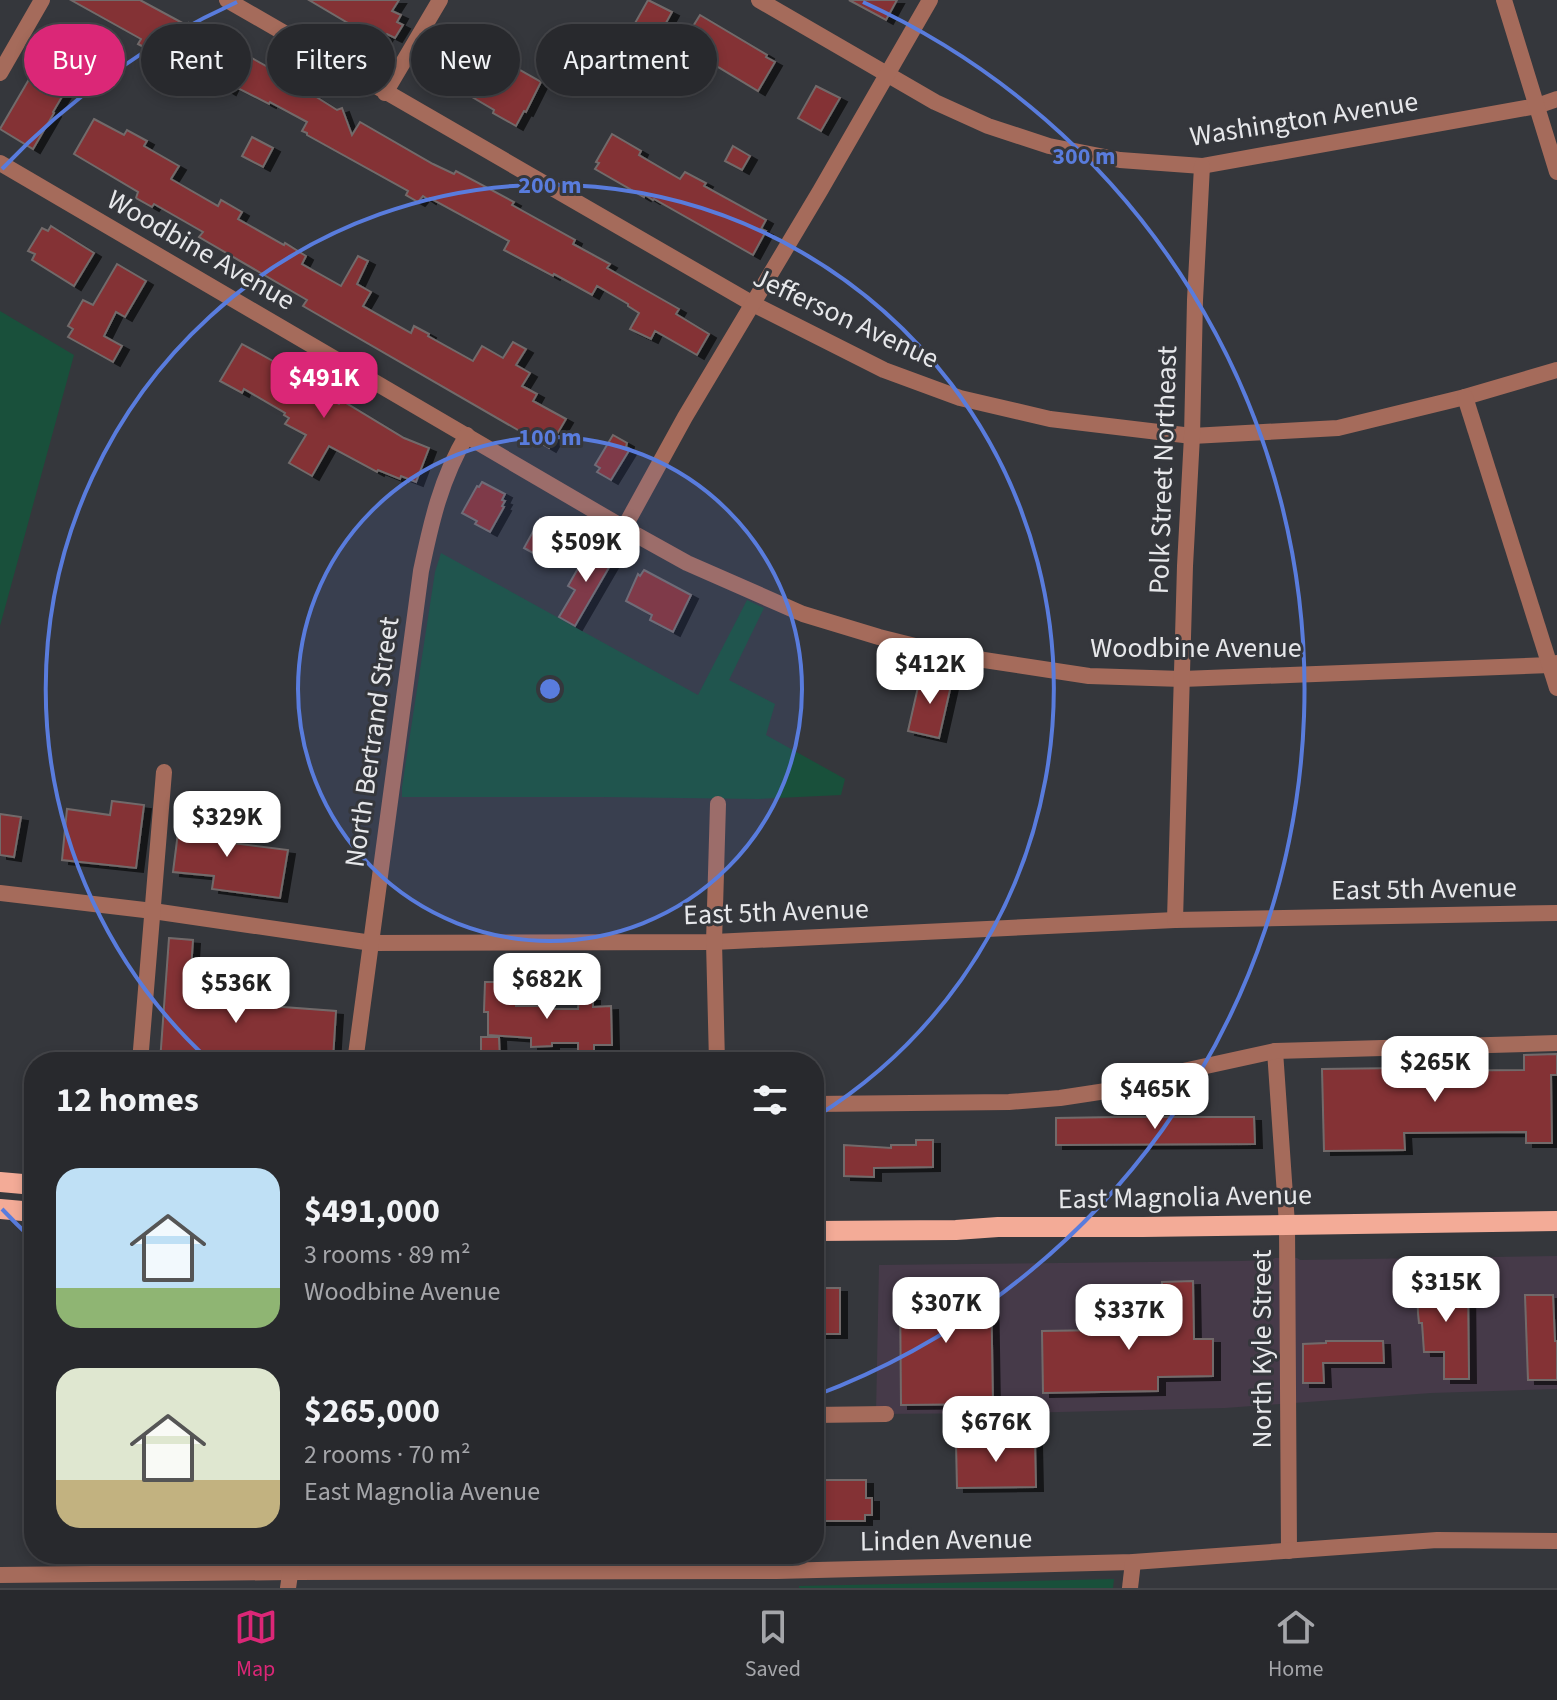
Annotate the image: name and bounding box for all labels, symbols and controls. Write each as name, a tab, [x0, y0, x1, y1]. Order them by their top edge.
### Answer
chip: Buy	[24, 24, 125, 96]
chip: Rent	[141, 24, 251, 96]
chip: Filters	[267, 24, 395, 96]
chip: New	[411, 24, 520, 96]
chip: Apartment	[536, 24, 717, 96]
street label: Washington Avenue	[1187, 81, 1421, 157]
text: 300 m	[1052, 139, 1116, 174]
text: 200 m	[518, 168, 582, 203]
street label: Woodbine Avenue	[99, 180, 303, 320]
street label: Jefferson Avenue	[747, 257, 945, 379]
street label: Polk Street Northeast	[1139, 345, 1187, 595]
pin: $491K	[268, 352, 380, 420]
text: $491K	[289, 359, 359, 396]
text: 100 m	[518, 420, 582, 455]
pin: $509K	[530, 516, 642, 584]
text: $509K	[551, 523, 621, 560]
street label: North Bertrand Street	[335, 614, 409, 870]
street label: Woodbine Avenue	[1090, 628, 1302, 668]
pin: $412K	[874, 638, 986, 706]
text: $412K	[895, 645, 965, 682]
centre of rings	[536, 675, 564, 703]
pin: $329K	[171, 791, 283, 859]
text: $329K	[192, 798, 262, 835]
street label: East 5th Avenue	[1331, 867, 1517, 911]
street label: East 5th Avenue	[683, 889, 869, 935]
pin: $682K	[491, 953, 603, 1021]
pin: $536K	[180, 957, 292, 1025]
text: $682K	[512, 960, 582, 997]
text: $536K	[201, 964, 271, 1001]
pin: $265K	[1379, 1036, 1491, 1104]
text: $265K	[1400, 1043, 1470, 1080]
pin: $465K	[1099, 1063, 1211, 1131]
text: $465K	[1120, 1070, 1190, 1107]
text: 12 homes	[56, 1076, 199, 1125]
icon: filters	[748, 1078, 792, 1122]
street label: East Magnolia Avenue	[1058, 1175, 1312, 1219]
text: $491,000	[304, 1187, 440, 1236]
icon: home	[120, 1200, 216, 1296]
text: 3 rooms · 89 m²	[304, 1236, 471, 1273]
street label: North Kyle Street	[1242, 1249, 1282, 1448]
pin: $315K	[1390, 1256, 1502, 1324]
text: $315K	[1411, 1263, 1481, 1300]
text: Woodbine Avenue	[304, 1273, 500, 1310]
pin: $307K	[890, 1277, 1002, 1345]
text: $307K	[911, 1284, 981, 1321]
pin: $337K	[1073, 1284, 1185, 1352]
text: $337K	[1094, 1291, 1164, 1328]
text: $265,000	[304, 1387, 440, 1436]
pin: $676K	[940, 1396, 1052, 1464]
icon: home	[120, 1400, 216, 1496]
text: $676K	[961, 1403, 1031, 1440]
text: 2 rooms · 70 m²	[304, 1436, 471, 1473]
text: East Magnolia Avenue	[304, 1473, 540, 1510]
street label: Linden Avenue	[859, 1518, 1033, 1562]
tab: Map	[234, 1605, 278, 1685]
tab: Saved	[745, 1605, 801, 1685]
tab: Home	[1268, 1605, 1323, 1685]

